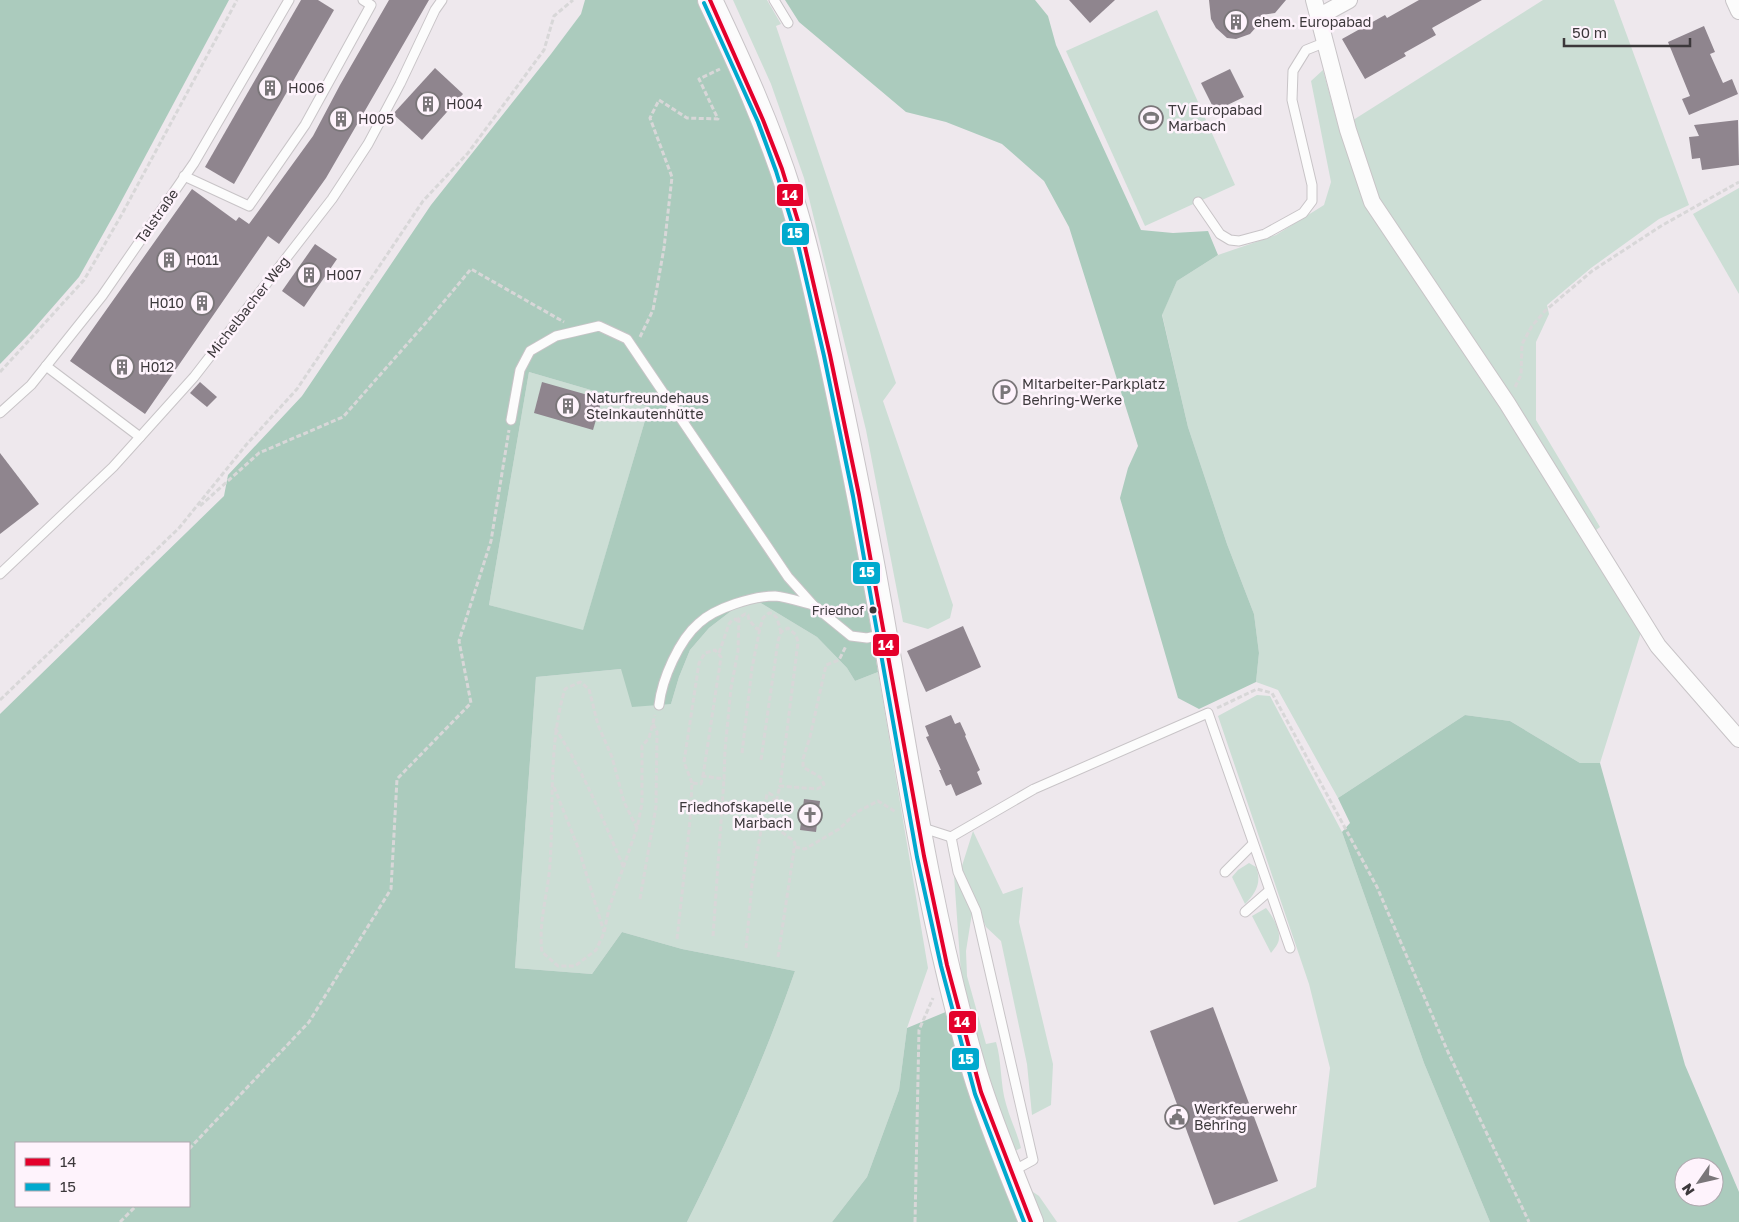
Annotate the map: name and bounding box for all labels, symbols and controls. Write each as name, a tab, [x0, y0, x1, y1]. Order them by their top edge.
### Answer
building icon: ehem. Europabad	[1223, 9, 1249, 35]
place label: ehem. Europabad	[1254, 13, 1371, 30]
scale bar	[1564, 15, 1690, 47]
text: 50 m	[1572, 23, 1607, 41]
building icon: H006	[257, 75, 283, 101]
place label: H006	[288, 79, 324, 96]
building icon: H004	[415, 91, 441, 117]
place label: H004	[446, 95, 483, 112]
place label: TV Europabad Marbach	[1168, 101, 1262, 134]
sports icon: TV Europabad Marbach	[1138, 105, 1164, 131]
building icon: H005	[328, 106, 354, 132]
place label: H005	[358, 110, 394, 127]
line badge: 14	[776, 183, 804, 207]
street label: Talstraße	[132, 185, 181, 246]
text: 14	[782, 186, 798, 203]
line badge: 15	[781, 222, 810, 246]
text: 15	[787, 224, 803, 241]
building icon: H011	[156, 247, 182, 273]
place label: H011	[186, 251, 219, 268]
street label: Michelbacher Weg	[203, 253, 293, 361]
building icon: H007	[296, 262, 322, 288]
place label: H007	[326, 266, 361, 283]
building icon: H010	[189, 290, 215, 316]
place label: H010	[149, 294, 184, 311]
building icon: H012	[109, 354, 135, 380]
place label: H012	[140, 358, 174, 375]
place label: Mitarbeiter-Parkplatz Behring-Werke	[1022, 375, 1165, 408]
parking icon: Mitarbeiter-Parkplatz Behring-Werke	[992, 379, 1018, 405]
place label: Naturfreundehaus Steinkautenhütte	[586, 389, 709, 422]
building icon: Naturfreundehaus Steinkautenhütte	[555, 393, 581, 419]
line badge: 15	[852, 561, 881, 585]
text: 15	[859, 563, 875, 580]
place label: Friedhof	[812, 602, 864, 618]
marker: Friedhof	[868, 605, 878, 615]
line badge: 14	[872, 633, 900, 657]
text: 14	[878, 636, 894, 653]
place label: Friedhofskapelle Marbach	[679, 798, 792, 831]
church icon: Friedhofskapelle Marbach	[797, 802, 823, 828]
line badge: 14	[948, 1010, 977, 1034]
text: 14	[954, 1013, 970, 1030]
line badge: 15	[951, 1047, 980, 1071]
text: 15	[958, 1050, 974, 1067]
place label: Werkfeuerwehr Behring	[1194, 1100, 1298, 1133]
public building icon: Werkfeuerwehr Behring	[1164, 1104, 1190, 1130]
legend	[15, 1142, 190, 1207]
text: 14	[60, 1152, 76, 1170]
north arrow	[1674, 1157, 1724, 1207]
text: 15	[60, 1177, 76, 1195]
text: N	[1678, 1180, 1698, 1199]

